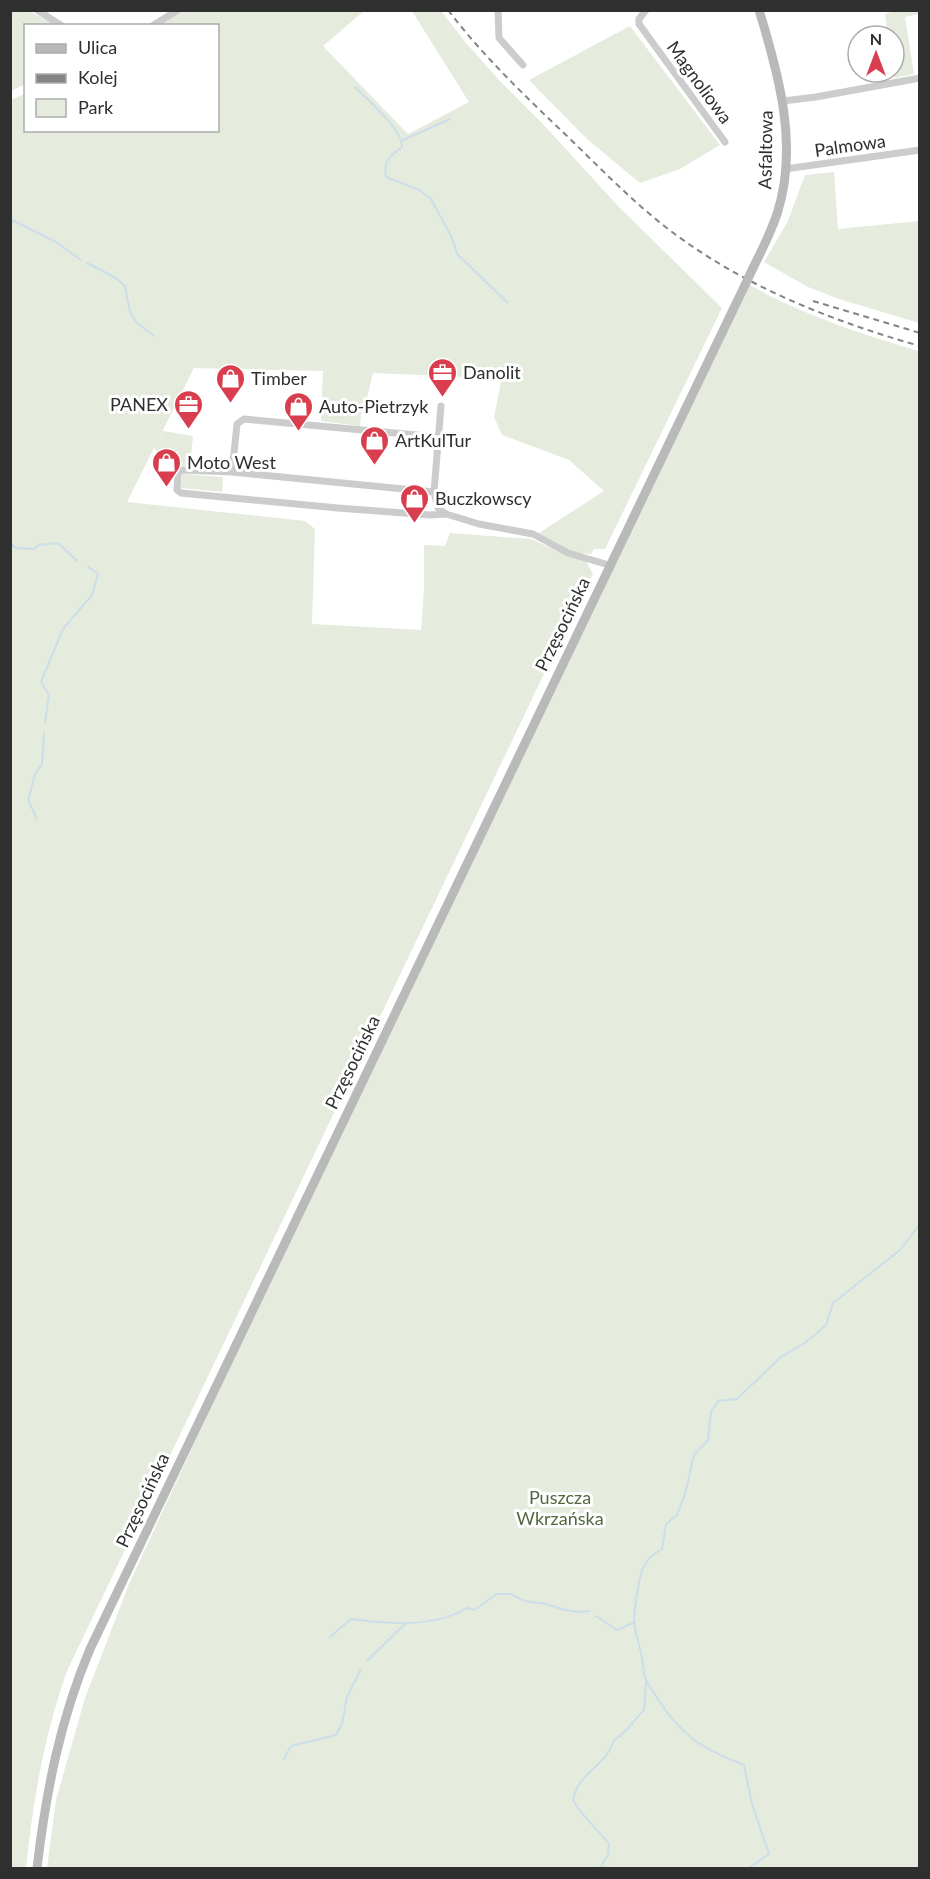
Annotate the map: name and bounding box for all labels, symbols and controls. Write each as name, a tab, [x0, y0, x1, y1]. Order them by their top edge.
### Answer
legend	[24, 24, 219, 132]
north arrow	[846, 24, 906, 84]
text: N	[870, 29, 882, 48]
text: Ulica	[78, 36, 117, 58]
street label: Magnoliowa	[663, 36, 737, 128]
text: Kolej	[78, 66, 118, 88]
text: Park	[78, 96, 114, 118]
street label: Asfaltowa	[753, 110, 777, 190]
street label: Palmowa	[813, 129, 887, 161]
office icon: Danolit	[426, 356, 458, 398]
place label: Danolit	[463, 361, 521, 383]
shop icon: Timber	[214, 362, 246, 404]
place label: Timber	[251, 367, 307, 389]
office icon: PANEX	[173, 388, 205, 430]
shop icon: Auto-Pietrzyk	[282, 390, 314, 432]
place label: PANEX	[110, 393, 168, 415]
place label: Auto-Pietrzyk	[319, 395, 429, 417]
shop icon: ArtKulTur	[358, 424, 390, 466]
place label: ArtKulTur	[395, 429, 472, 451]
shop icon: Moto West	[150, 446, 182, 488]
place label: Moto West	[187, 451, 276, 473]
shop icon: Buczkowscy	[398, 482, 430, 524]
place label: Buczkowscy	[435, 487, 532, 509]
street label: Przęsocińska	[530, 574, 594, 674]
street label: Przęsocińska	[320, 1012, 384, 1112]
street label: Przęsocińska	[111, 1449, 173, 1551]
park label: Puszcza Wkrzańska	[516, 1486, 604, 1529]

